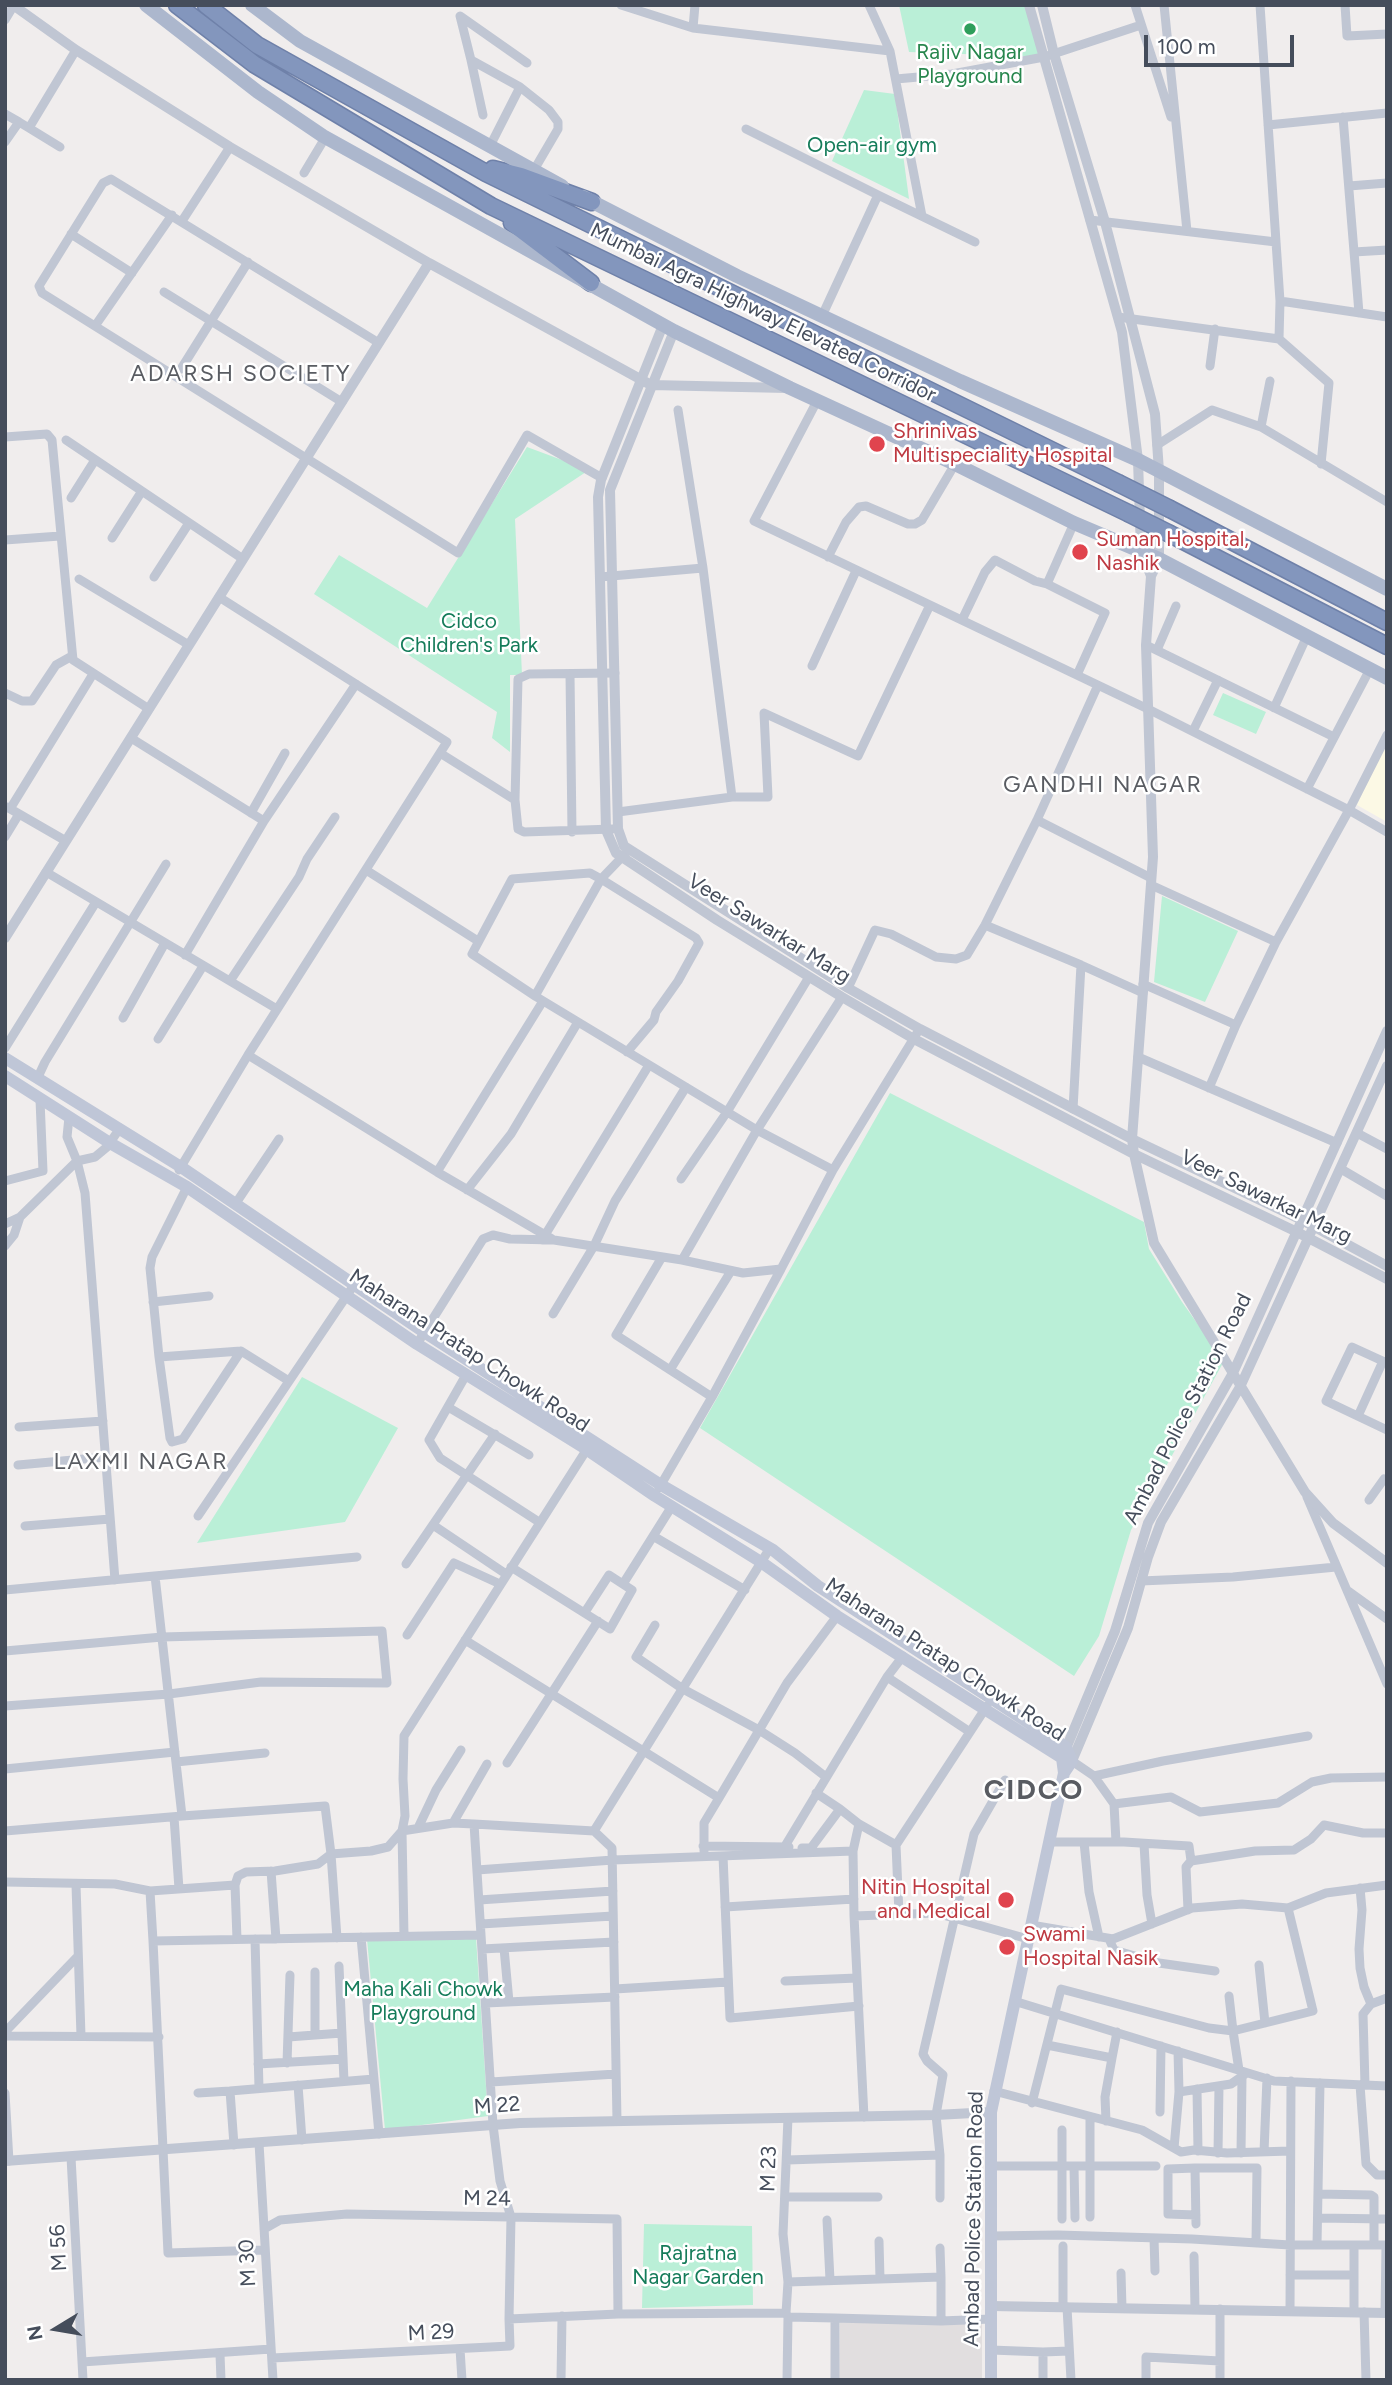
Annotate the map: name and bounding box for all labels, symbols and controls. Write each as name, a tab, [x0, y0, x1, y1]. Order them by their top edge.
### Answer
marker: Rajiv Nagar Playground	[962, 21, 978, 37]
scale bar	[1147, 21, 1298, 65]
text: 100 m	[1157, 34, 1216, 59]
place label: Rajiv Nagar Playground	[916, 40, 1024, 90]
park label: Open-air gym	[807, 133, 937, 159]
street label: Mumbai Agra Highway Elevated Corridor	[586, 218, 940, 408]
district label: ADARSH SOCIETY	[132, 360, 350, 388]
place label: Shrinivas Multispeciality Hospital	[893, 419, 1112, 469]
marker: Shrinivas Multispeciality Hospital	[867, 434, 887, 454]
place label: Suman Hospital, Nashik	[1096, 527, 1249, 577]
marker: Suman Hospital, Nashik	[1070, 542, 1090, 562]
park label: Cidco Children's Park	[400, 609, 538, 659]
district label: GANDHI NAGAR	[1005, 771, 1201, 799]
street label: Veer Sawarkar Marg	[683, 869, 855, 989]
street label: Veer Sawarkar Marg	[1176, 1145, 1356, 1249]
street label: Maharana Pratap Chowk Road	[344, 1264, 594, 1438]
street label: Ambad Police Station Road	[1119, 1289, 1257, 1529]
district label: LAXMI NAGAR	[55, 1448, 227, 1476]
street label: Maharana Pratap Chowk Road	[820, 1573, 1070, 1747]
district label: CIDCO	[984, 1774, 1084, 1808]
place label: Nitin Hospital and Medical	[861, 1875, 990, 1925]
marker: Nitin Hospital and Medical	[996, 1890, 1016, 1910]
place label: Swami Hospital Nasik	[1023, 1922, 1158, 1972]
marker: Swami Hospital Nasik	[997, 1937, 1017, 1957]
park label: Maha Kali Chowk Playground	[343, 1977, 503, 2027]
street label: Ambad Police Station Road	[959, 2091, 989, 2347]
street label: M 22	[473, 2092, 521, 2120]
street label: M 23	[756, 2146, 782, 2192]
street label: M 24	[463, 2186, 511, 2212]
street label: M 56	[45, 2224, 73, 2272]
street label: M 30	[234, 2238, 262, 2288]
park label: Rajratna Nagar Garden	[632, 2241, 764, 2291]
north arrow	[21, 2294, 91, 2364]
street label: M 29	[407, 2319, 455, 2347]
text: N	[22, 2324, 48, 2343]

